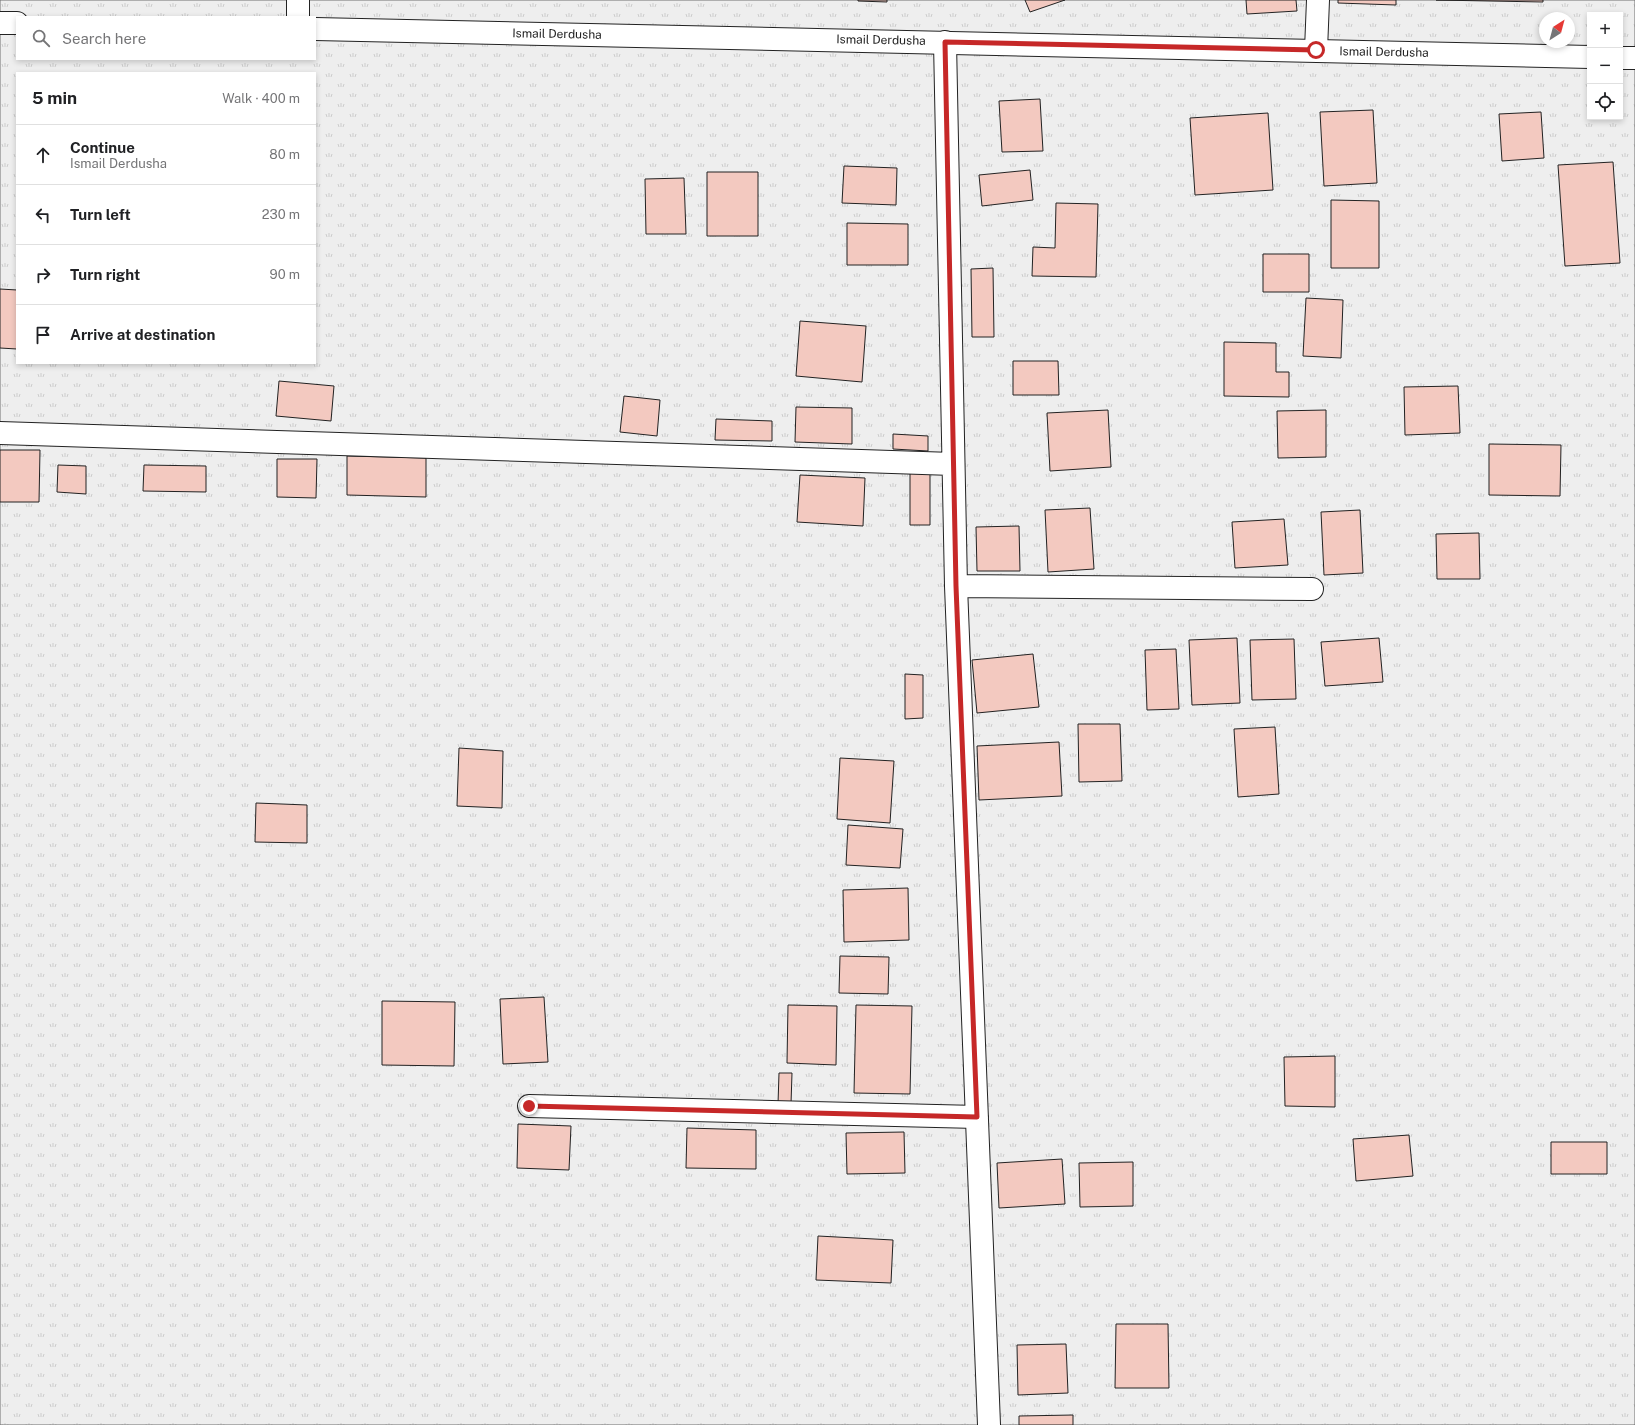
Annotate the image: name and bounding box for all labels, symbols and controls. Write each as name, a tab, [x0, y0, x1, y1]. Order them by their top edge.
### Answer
north arrow	[1539, 12, 1575, 48]
map controls	[1587, 12, 1623, 120]
button: +	[1587, 12, 1623, 48]
search box	[16, 16, 316, 60]
street label: Ismail Derdusha	[512, 26, 602, 42]
icon: search	[30, 27, 52, 49]
text: Search here	[62, 30, 146, 47]
street label: Ismail Derdusha	[836, 32, 926, 48]
route start	[1307, 41, 1325, 59]
street label: Ismail Derdusha	[1339, 44, 1429, 60]
button: −	[1587, 48, 1623, 84]
button: locate	[1587, 84, 1623, 120]
text: 5 min	[32, 88, 77, 108]
text: Walk · 400 m	[222, 91, 300, 106]
text: Continue	[70, 139, 135, 156]
icon: ahead	[32, 144, 54, 166]
text: 80 m	[269, 147, 300, 162]
text: Ismail Derdusha	[70, 156, 167, 171]
icon: left	[32, 204, 54, 226]
text: Turn left	[70, 206, 131, 223]
text: 230 m	[262, 207, 300, 222]
icon: right	[32, 264, 54, 286]
text: Turn right	[70, 266, 140, 283]
text: 90 m	[270, 267, 300, 282]
icon: arrive	[32, 324, 54, 346]
text: Arrive at destination	[70, 326, 215, 343]
route end	[520, 1097, 538, 1115]

